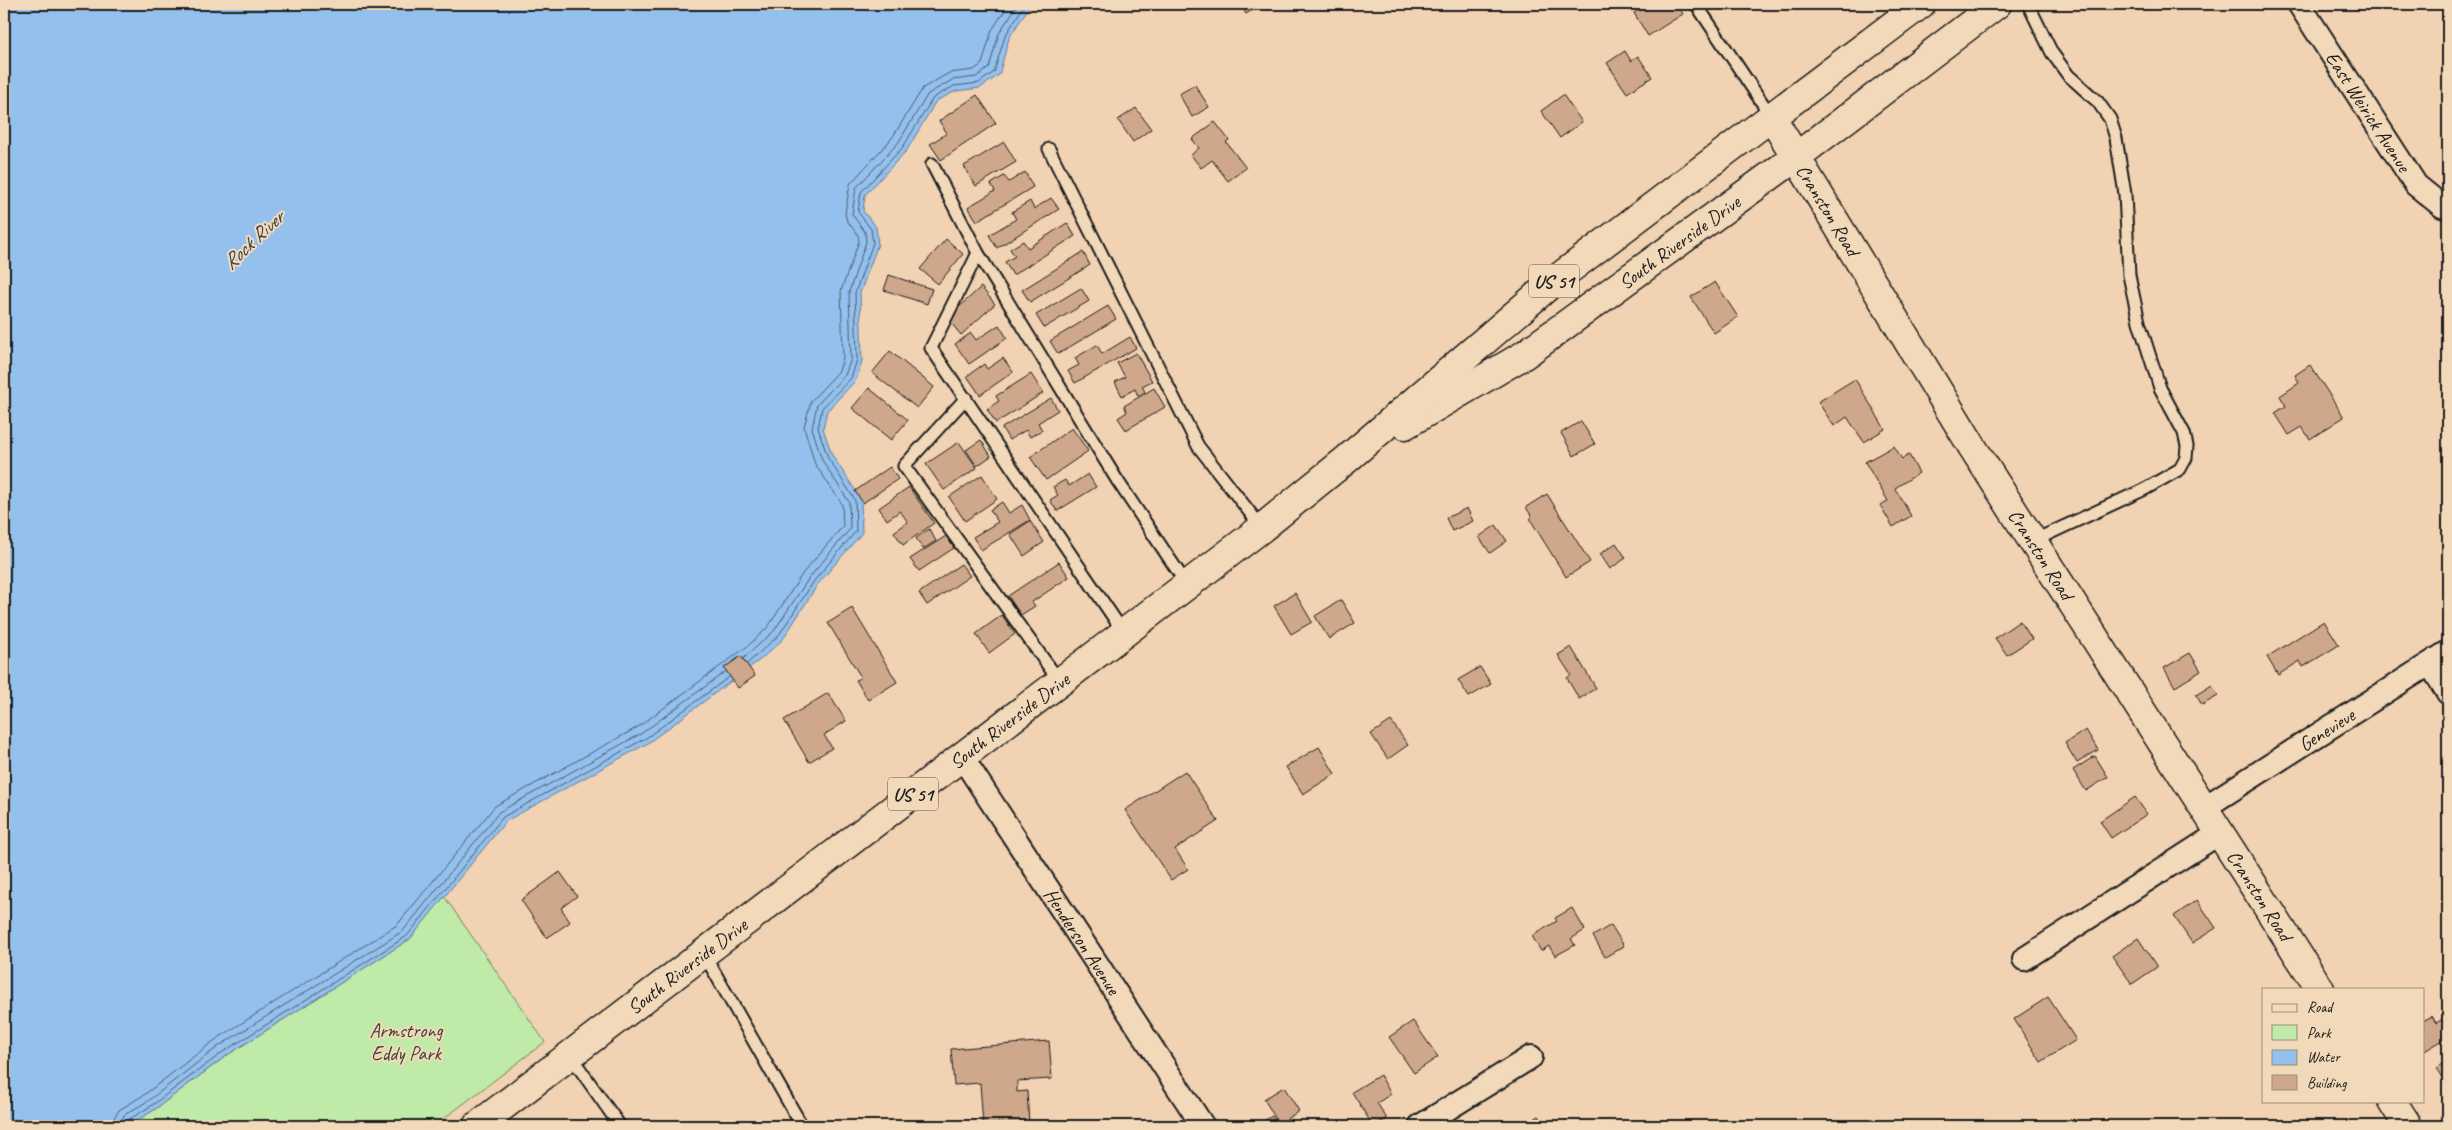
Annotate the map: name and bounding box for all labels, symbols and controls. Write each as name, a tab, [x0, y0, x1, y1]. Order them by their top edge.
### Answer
street label: East Weirick Avenue	[2320, 47, 2417, 178]
street label: Cranston Road	[1790, 160, 1867, 263]
street label: South Riverside Drive	[1614, 189, 1746, 295]
water label: Rock River	[217, 202, 292, 275]
road number: US 51	[1529, 264, 1579, 298]
street label: Cranston Road	[2003, 505, 2081, 607]
street label: South Riverside Drive	[944, 666, 1076, 775]
street label: Genevieve	[2294, 702, 2361, 757]
road number: US 51	[888, 778, 938, 811]
street label: Cranston Road	[2221, 845, 2299, 948]
street label: Henderson Avenue	[1038, 883, 1127, 1001]
street label: South Riverside Drive	[622, 912, 753, 1020]
legend	[2262, 988, 2424, 1102]
text: Road	[2307, 998, 2334, 1017]
park label: Armstrong Eddy Park	[369, 1018, 443, 1066]
text: Park	[2307, 1024, 2332, 1043]
text: Water	[2307, 1048, 2341, 1067]
text: Building	[2307, 1074, 2347, 1093]

